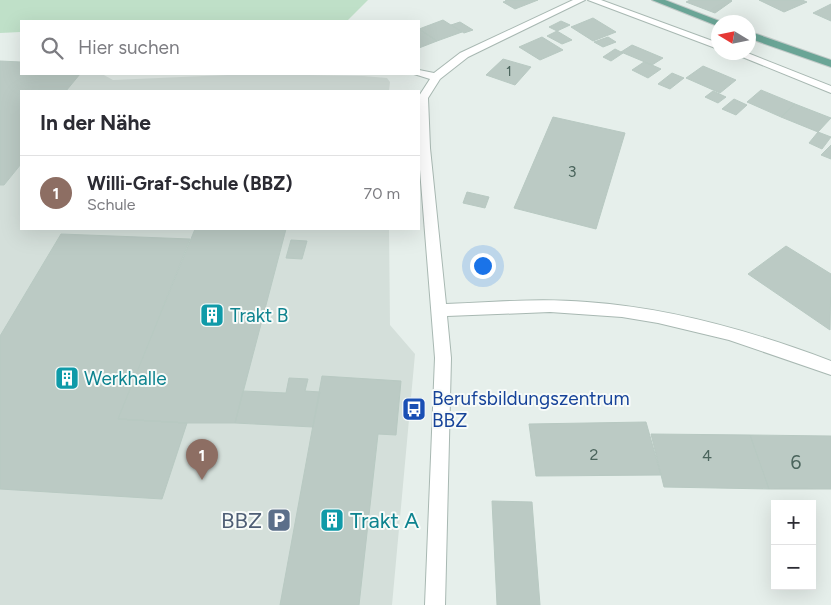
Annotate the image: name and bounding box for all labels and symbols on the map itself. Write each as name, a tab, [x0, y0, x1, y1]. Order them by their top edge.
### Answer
north arrow	[711, 15, 756, 60]
house number: 1	[506, 63, 512, 80]
house number: 3	[568, 162, 576, 181]
your location	[470, 253, 496, 279]
building icon: Trakt B	[199, 302, 225, 328]
place label: Trakt B	[230, 304, 288, 327]
building icon: Werkhalle	[54, 365, 80, 391]
place label: Werkhalle	[84, 367, 167, 390]
place label: Berufsbildungszentrum BBZ	[432, 387, 630, 432]
bus stop icon: Berufsbildungszentrum BBZ	[401, 396, 427, 422]
pin: 1	[186, 439, 218, 480]
house number: 2	[590, 445, 598, 464]
house number: 4	[702, 446, 712, 465]
house number: 6	[791, 451, 802, 474]
place label: BBZ	[221, 507, 262, 534]
parking icon: BBZ	[266, 507, 292, 533]
building icon: Trakt A	[319, 507, 345, 533]
place label: Trakt A	[350, 507, 419, 534]

